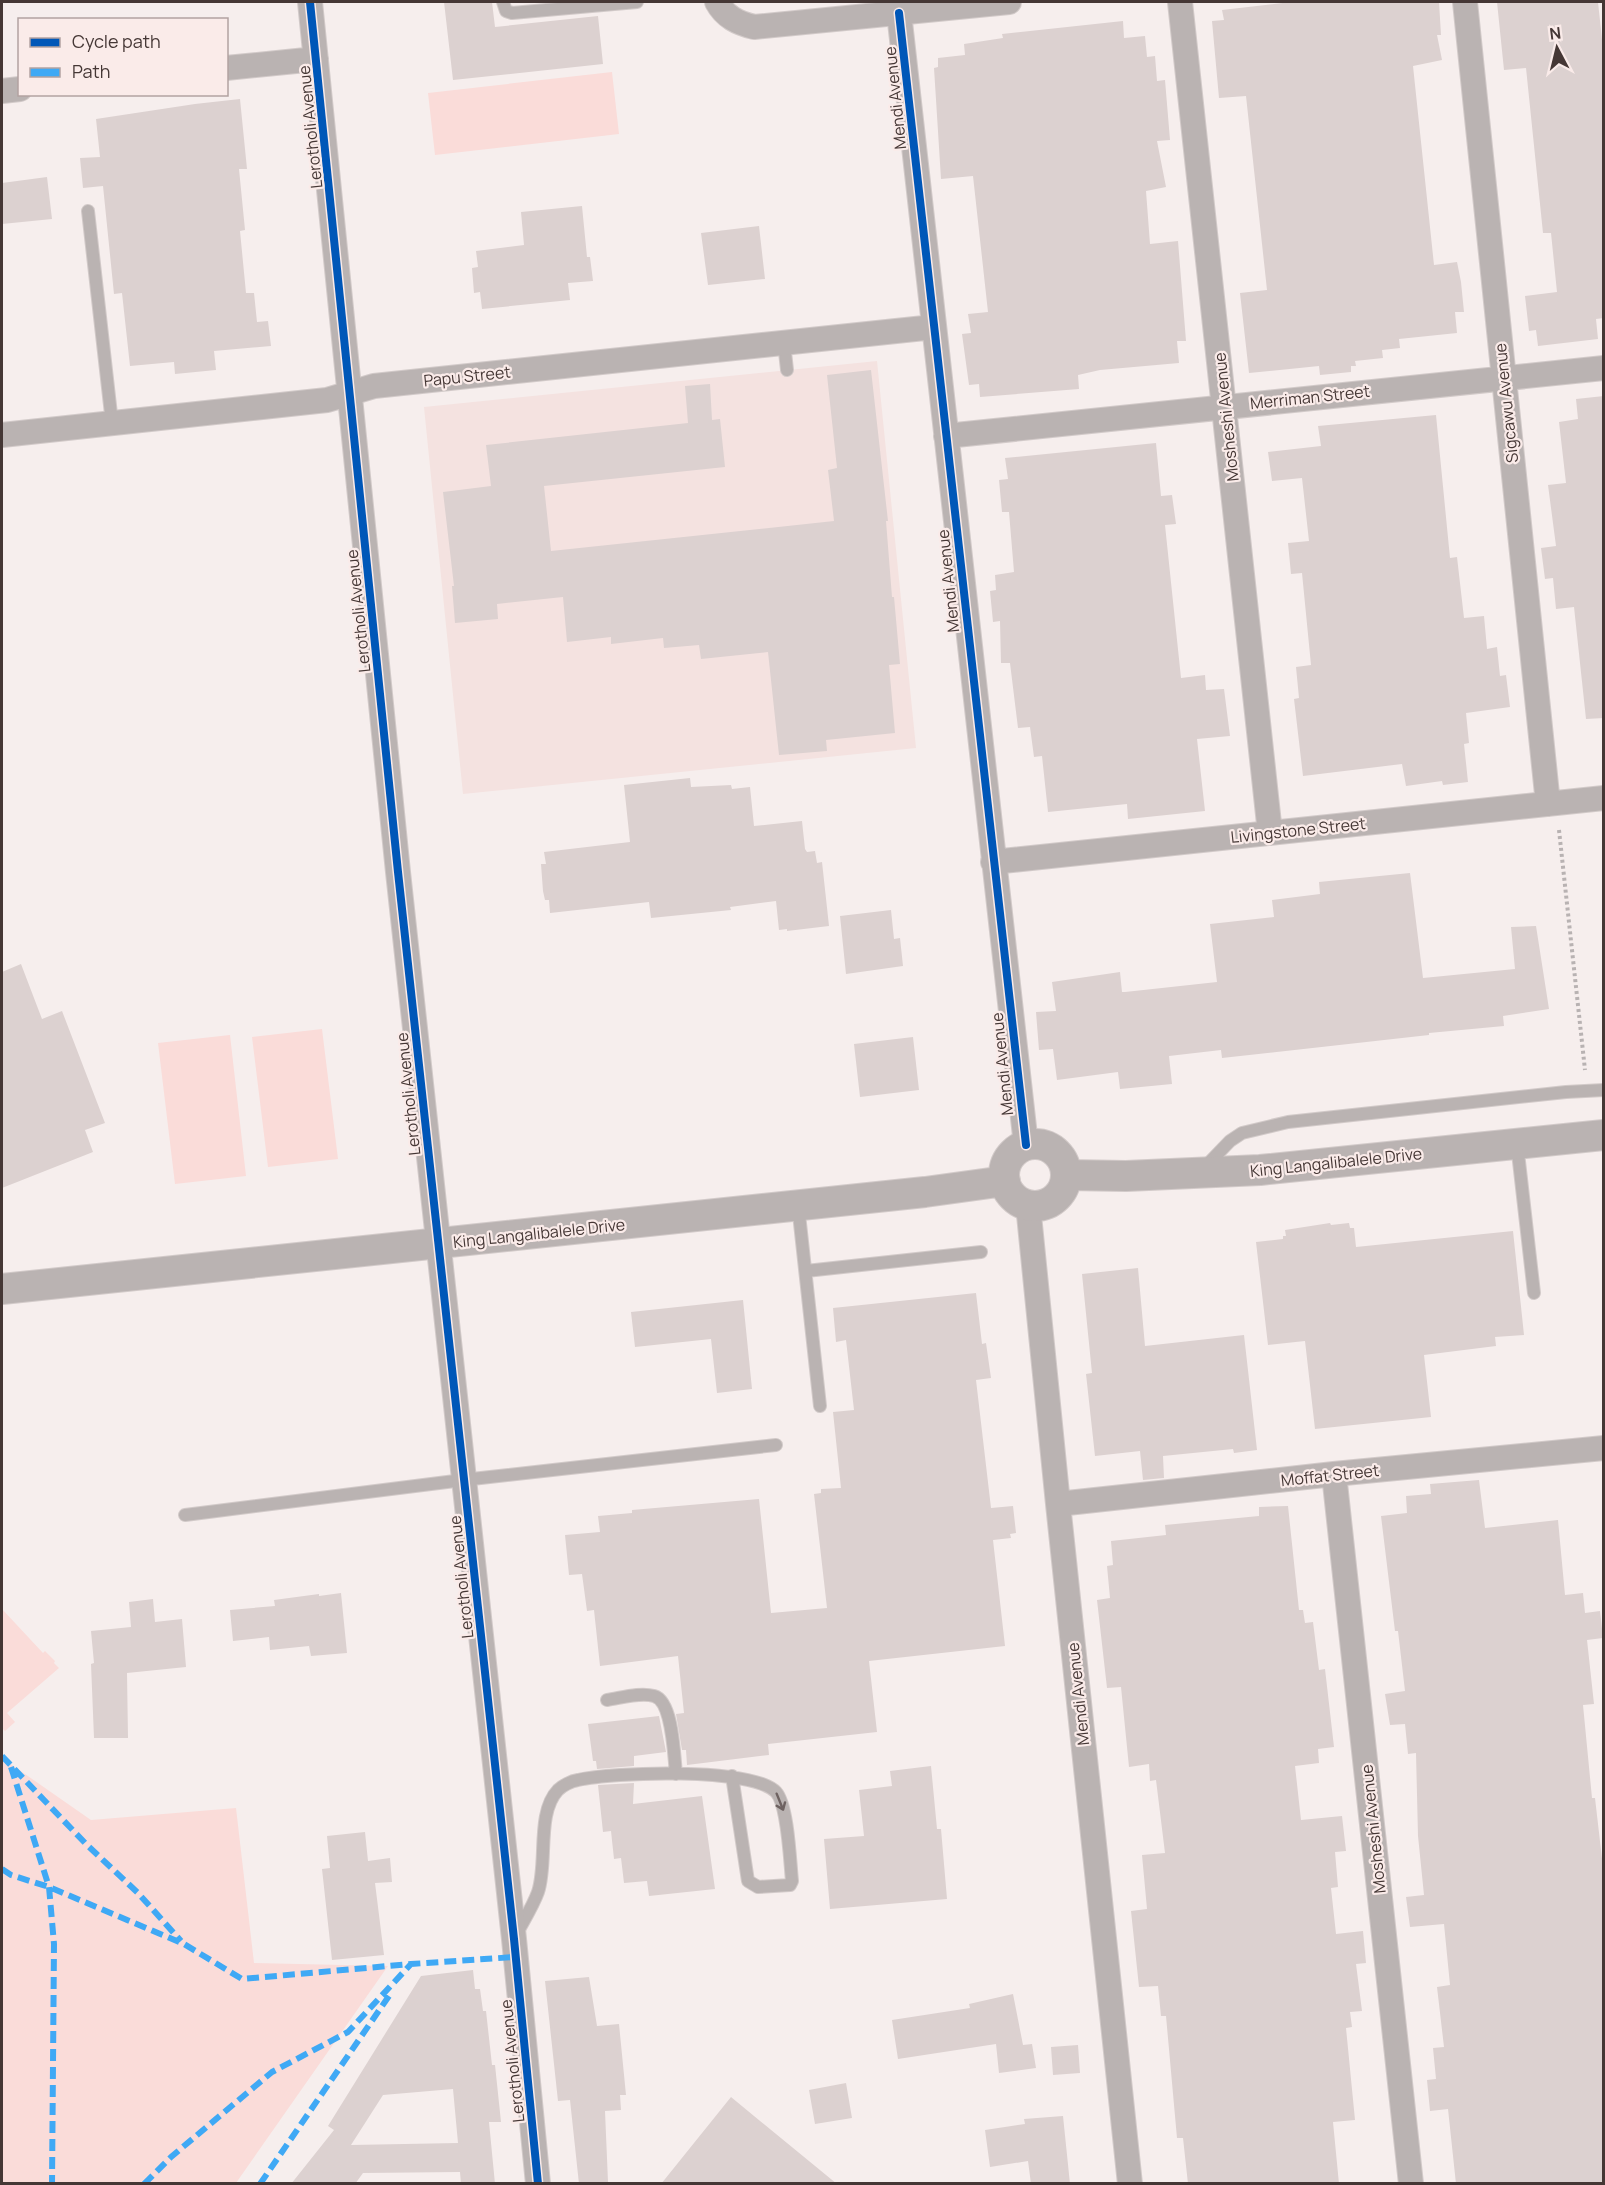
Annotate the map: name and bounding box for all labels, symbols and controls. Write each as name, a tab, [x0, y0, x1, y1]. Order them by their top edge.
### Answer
legend	[18, 18, 228, 96]
north arrow	[1527, 18, 1587, 78]
text: N	[1548, 21, 1562, 45]
text: Cycle path	[72, 29, 161, 53]
street label: Mendi Avenue	[879, 46, 911, 150]
text: Path	[72, 59, 110, 83]
street label: Lerotholi Avenue	[293, 64, 327, 190]
street label: Sigcawu Avenue	[1489, 342, 1523, 464]
street label: Mosheshi Avenue	[1208, 351, 1244, 483]
street label: Papu Street	[422, 360, 512, 392]
street label: Merriman Street	[1249, 380, 1371, 414]
street label: Mendi Avenue	[932, 529, 964, 633]
street label: Lerotholi Avenue	[341, 548, 375, 674]
street label: Livingstone Street	[1229, 812, 1367, 848]
street label: Mendi Avenue	[986, 1012, 1018, 1116]
street label: Lerotholi Avenue	[391, 1031, 425, 1157]
street label: King Langalibalele Drive	[1249, 1142, 1423, 1182]
street label: King Langalibalele Drive	[452, 1213, 626, 1253]
street label: Moffat Street	[1280, 1459, 1380, 1491]
street label: Lerotholi Avenue	[444, 1514, 478, 1640]
street label: Mendi Avenue	[1062, 1642, 1094, 1746]
street label: Mosheshi Avenue	[1355, 1763, 1391, 1895]
one-way arrow	[775, 1793, 786, 1811]
street label: Lerotholi Avenue	[495, 1998, 529, 2124]

